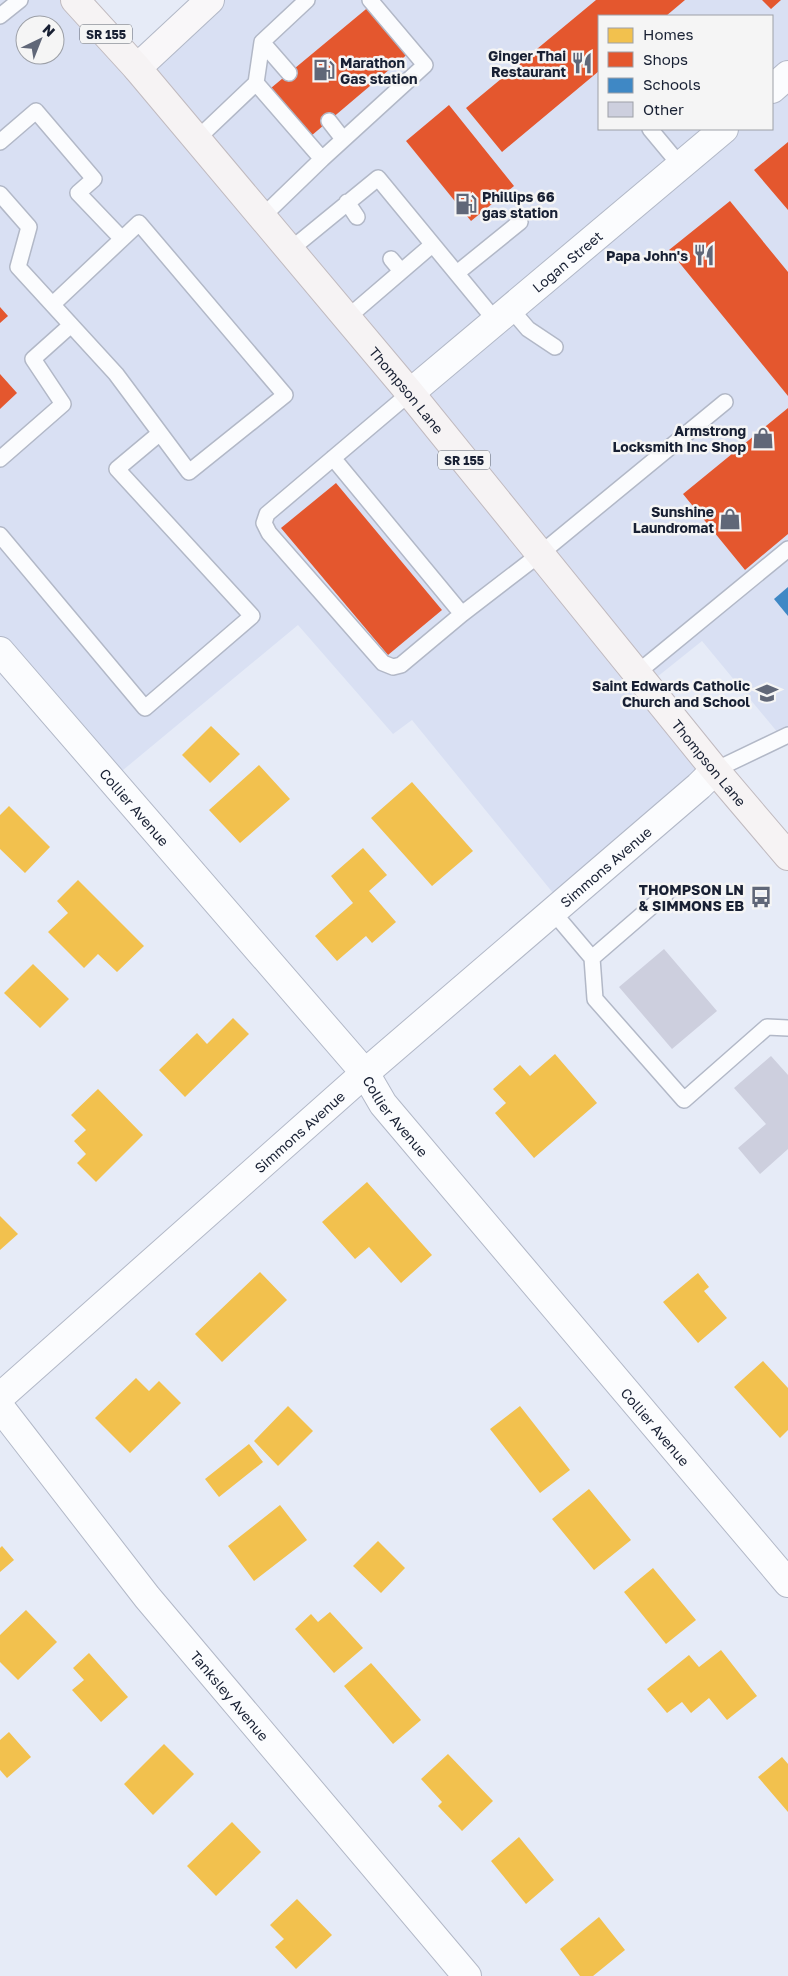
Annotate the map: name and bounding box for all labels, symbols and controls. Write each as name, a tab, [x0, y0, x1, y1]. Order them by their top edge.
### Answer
north arrow	[15, 15, 65, 65]
legend	[598, 15, 773, 130]
text: N	[40, 20, 59, 40]
road number: SR 155	[80, 24, 132, 44]
text: Homes	[643, 25, 693, 43]
place label: Ginger Thai Restaurant	[488, 47, 566, 80]
restaurant icon: Ginger Thai Restaurant	[569, 50, 595, 76]
text: Shops	[643, 50, 688, 68]
place label: Marathon Gas station	[340, 54, 418, 87]
fuel station icon: Marathon Gas station	[311, 57, 337, 83]
text: Schools	[643, 75, 701, 93]
text: Other	[643, 100, 684, 118]
place label: Phillips 66 gas station	[482, 188, 558, 221]
fuel station icon: Phillips 66 gas station	[453, 191, 479, 217]
street label: Logan Street	[528, 227, 605, 295]
restaurant icon: Papa John's	[691, 242, 717, 268]
place label: Papa John's	[606, 247, 688, 264]
street label: Thompson Lane	[366, 343, 448, 437]
place label: Armstrong Locksmith Inc Shop	[612, 422, 746, 455]
shop icon: Armstrong Locksmith Inc Shop	[750, 425, 776, 451]
road number: SR 155	[438, 450, 490, 470]
place label: Sunshine Laundromat	[633, 503, 714, 536]
shop icon: Sunshine Laundromat	[717, 506, 743, 532]
place label: Saint Edwards Catholic Church and School	[592, 677, 750, 710]
school or university icon: Saint Edwards Catholic Church and School	[754, 680, 780, 706]
street label: Thompson Lane	[669, 716, 750, 809]
street label: Collier Avenue	[97, 764, 173, 849]
street label: Simmons Avenue	[556, 823, 655, 910]
place label: THOMPSON LN & SIMMONS EB	[639, 881, 744, 914]
bus stop icon: THOMPSON LN & SIMMONS EB	[748, 884, 774, 910]
street label: Collier Avenue	[360, 1073, 432, 1160]
street label: Simmons Avenue	[251, 1087, 348, 1176]
street label: Collier Avenue	[618, 1384, 693, 1469]
street label: Tanksley Avenue	[187, 1647, 273, 1744]

